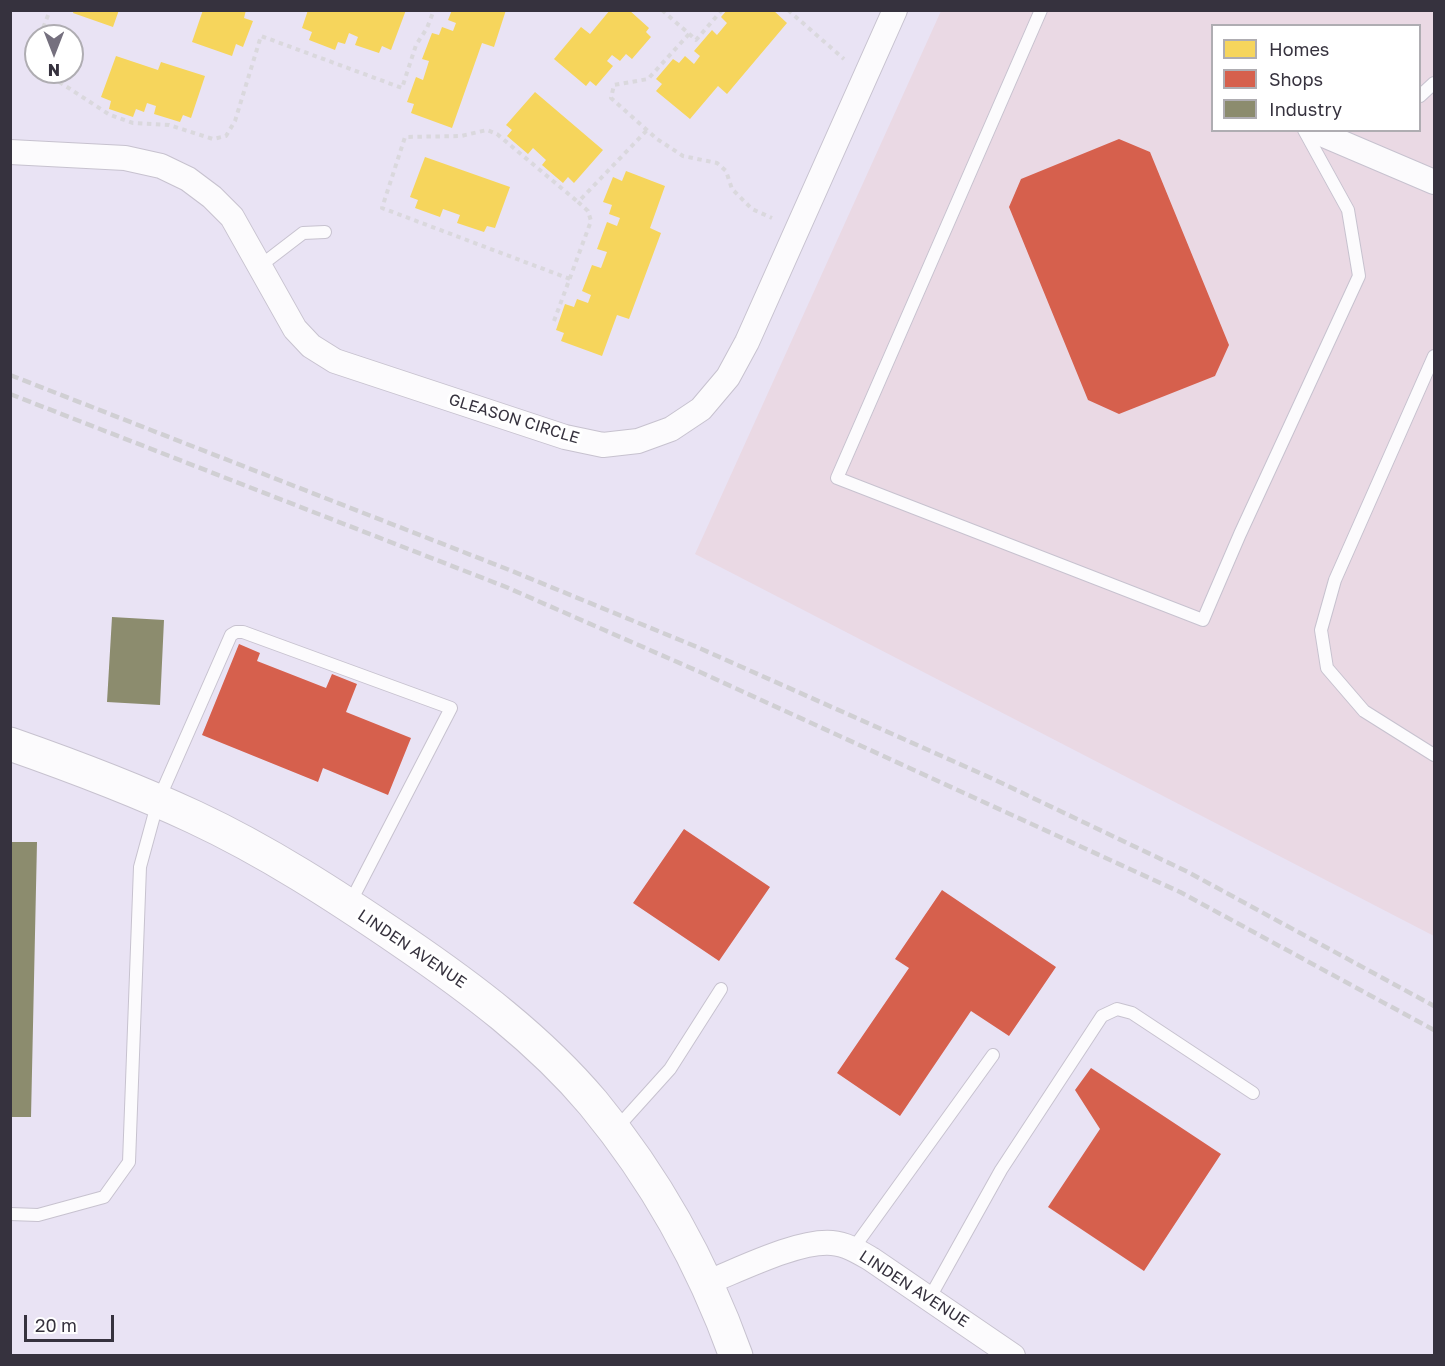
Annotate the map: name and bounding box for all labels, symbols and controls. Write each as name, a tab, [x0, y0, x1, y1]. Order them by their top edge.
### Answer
north arrow	[24, 24, 84, 84]
legend	[1211, 24, 1421, 132]
text: Homes	[1269, 38, 1329, 60]
text: N	[48, 60, 60, 80]
text: Shops	[1269, 68, 1323, 90]
text: Industry	[1269, 98, 1342, 120]
street label: GLEASON CIRCLE	[446, 390, 582, 448]
street label: LINDEN AVENUE	[354, 906, 470, 992]
street label: LINDEN AVENUE	[856, 1246, 972, 1332]
scale bar	[27, 1303, 117, 1341]
text: 20 m	[35, 1314, 77, 1336]

